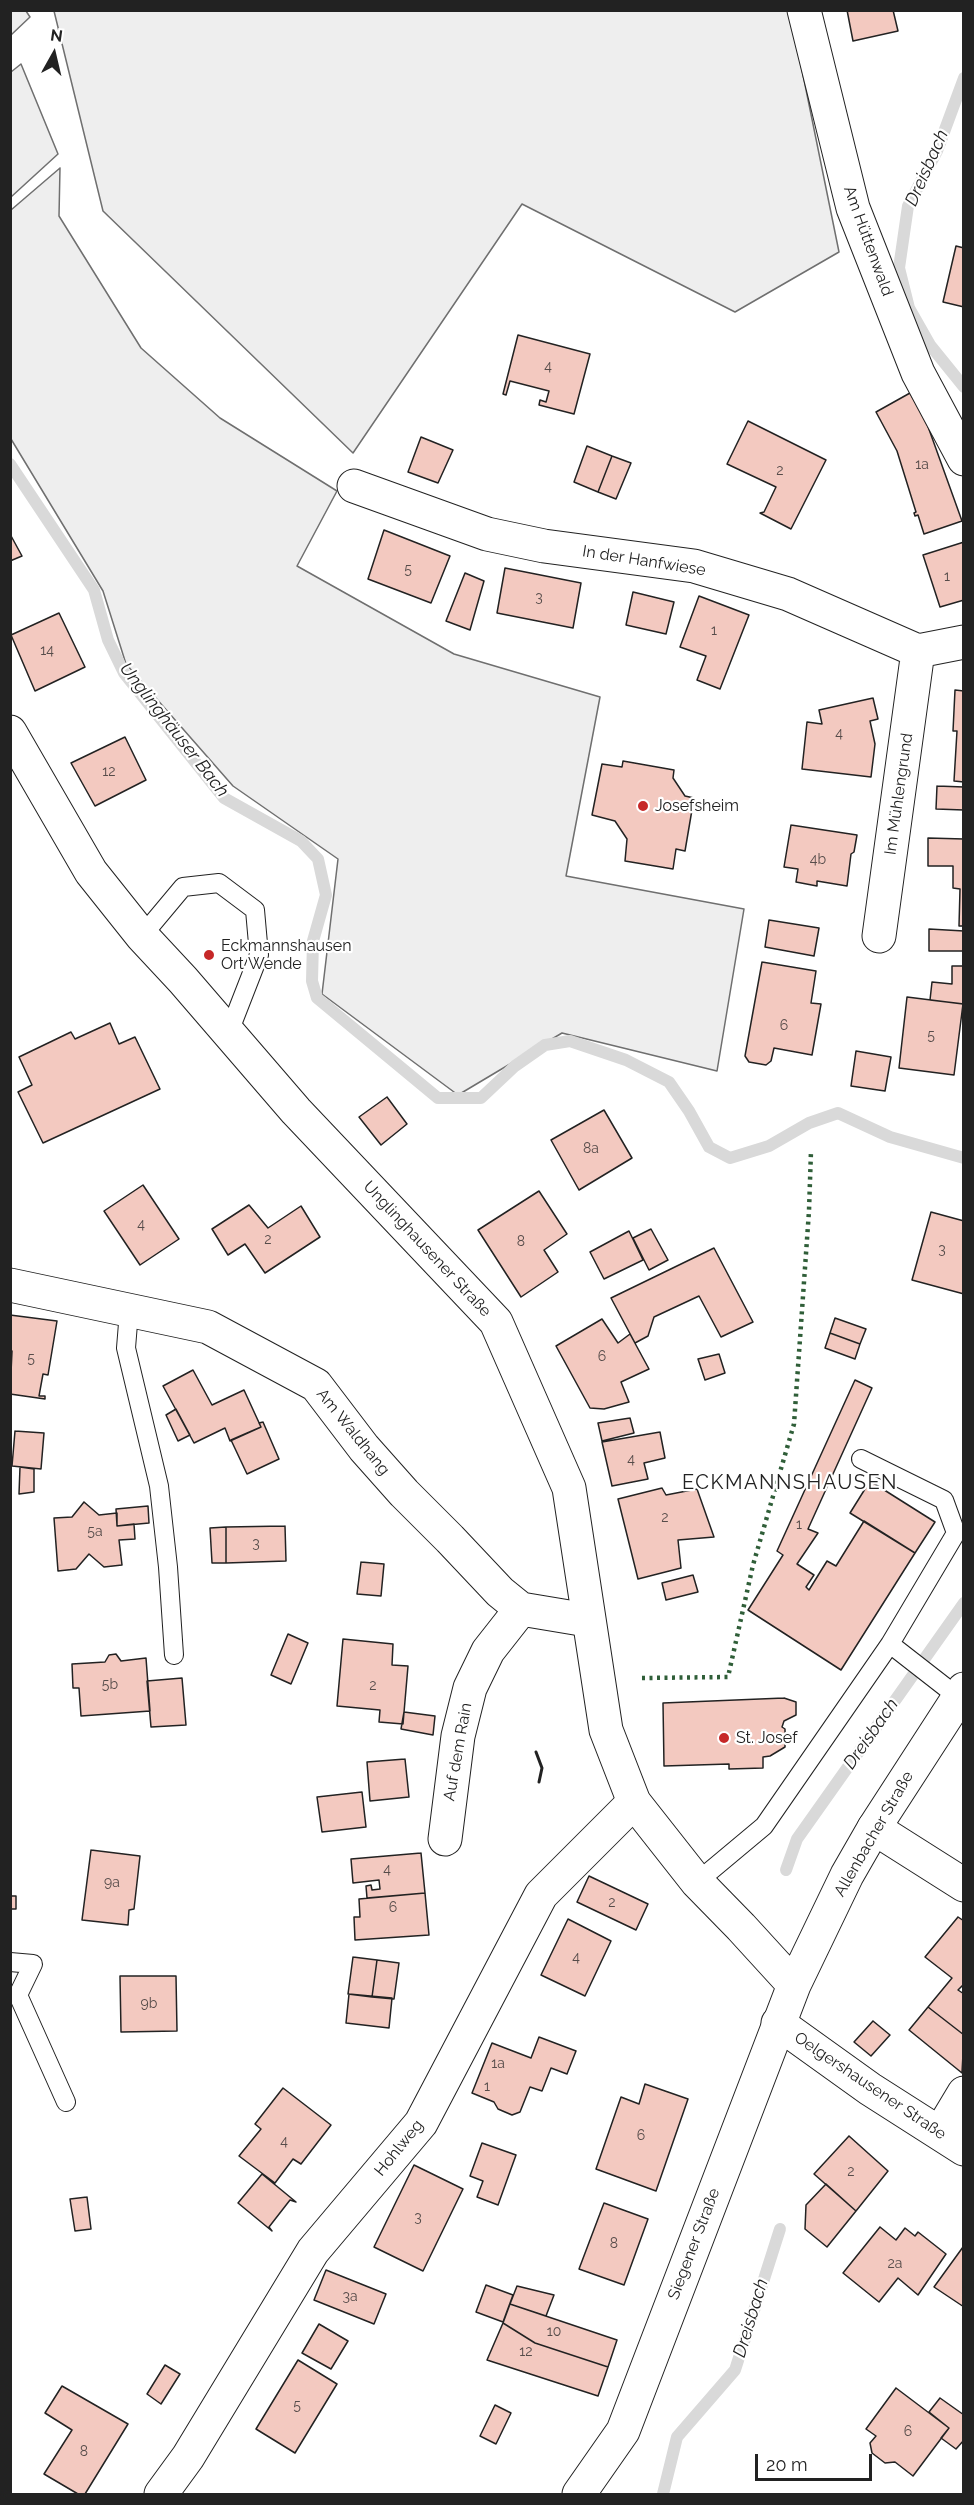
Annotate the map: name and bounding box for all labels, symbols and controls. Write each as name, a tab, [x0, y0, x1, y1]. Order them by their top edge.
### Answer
north arrow	[24, 24, 84, 84]
text: N	[49, 25, 64, 46]
water label: Dreisbach	[901, 127, 953, 209]
street label: Am Hüttenwald	[839, 183, 897, 299]
house number: 4	[544, 359, 552, 375]
house number: 1a	[915, 457, 929, 473]
house number: 2	[776, 463, 784, 479]
street label: In der Hanfwiese	[581, 542, 707, 580]
house number: 5	[404, 562, 412, 578]
house number: 1	[944, 569, 950, 585]
house number: 3	[535, 590, 543, 606]
house number: 1	[711, 623, 717, 639]
house number: 14	[40, 643, 54, 659]
water label: Unglinghäuser Bach	[115, 659, 233, 801]
house number: 4	[835, 726, 843, 742]
street label: Im Mühlengrund	[881, 732, 917, 856]
house number: 12	[102, 764, 116, 780]
place label: Josefsheim	[655, 796, 739, 816]
marker: Josefsheim	[636, 799, 650, 813]
house number: 4b	[810, 852, 826, 868]
place label: Eckmannshausen Ort Wende	[221, 936, 352, 974]
marker: Eckmannshausen Ort Wende	[202, 948, 216, 962]
house number: 6	[780, 1018, 788, 1034]
house number: 5	[927, 1028, 935, 1044]
house number: 8a	[583, 1141, 599, 1157]
street label: Unglinghausener Straße	[359, 1177, 495, 1321]
house number: 4	[137, 1217, 145, 1233]
house number: 2	[264, 1232, 272, 1248]
house number: 8	[517, 1234, 525, 1250]
house number: 3	[938, 1242, 946, 1258]
house number: 6	[598, 1349, 606, 1365]
house number: 5	[27, 1351, 35, 1367]
street label: Am Waldhang	[312, 1385, 394, 1479]
house number: 4	[627, 1452, 635, 1468]
district label: ECKMANNSHAUSEN	[682, 1471, 898, 1495]
house number: 2	[661, 1510, 669, 1526]
house number: 1	[796, 1517, 802, 1533]
house number: 5a	[87, 1524, 103, 1540]
house number: 3	[252, 1536, 260, 1552]
house number: 5b	[102, 1677, 118, 1693]
house number: 2	[369, 1678, 377, 1694]
water label: Dreisbach	[839, 1695, 903, 1773]
street label: Auf dem Rain	[440, 1701, 476, 1803]
place label: St. Josef	[736, 1728, 797, 1748]
marker: St. Josef	[717, 1731, 731, 1745]
street label: Allenbacher Straße	[830, 1768, 918, 1900]
house number: 4	[383, 1862, 391, 1878]
house number: 9a	[104, 1875, 120, 1891]
house number: 2	[608, 1895, 616, 1911]
house number: 6	[389, 1900, 397, 1916]
house number: 4	[572, 1950, 580, 1966]
house number: 9b	[141, 1996, 157, 2012]
street label: Oelgershausener Straße	[790, 2028, 950, 2144]
house number: 1a	[491, 2056, 505, 2072]
house number: 1	[484, 2079, 490, 2095]
street label: Hohlweg	[371, 2116, 427, 2180]
house number: 6	[637, 2128, 645, 2144]
house number: 4	[280, 2134, 288, 2150]
house number: 2	[847, 2164, 855, 2180]
street label: Siegener Straße	[664, 2186, 724, 2302]
house number: 3	[414, 2210, 422, 2226]
house number: 8	[610, 2236, 618, 2252]
house number: 2a	[888, 2256, 902, 2272]
water label: Dreisbach	[729, 2276, 773, 2360]
house number: 3a	[342, 2289, 358, 2305]
house number: 10	[547, 2324, 561, 2340]
house number: 12	[519, 2344, 533, 2360]
house number: 5	[293, 2398, 301, 2414]
house number: 6	[904, 2424, 912, 2440]
scale bar	[758, 2442, 875, 2480]
house number: 8	[80, 2444, 88, 2460]
text: 20 m	[766, 2454, 808, 2475]

